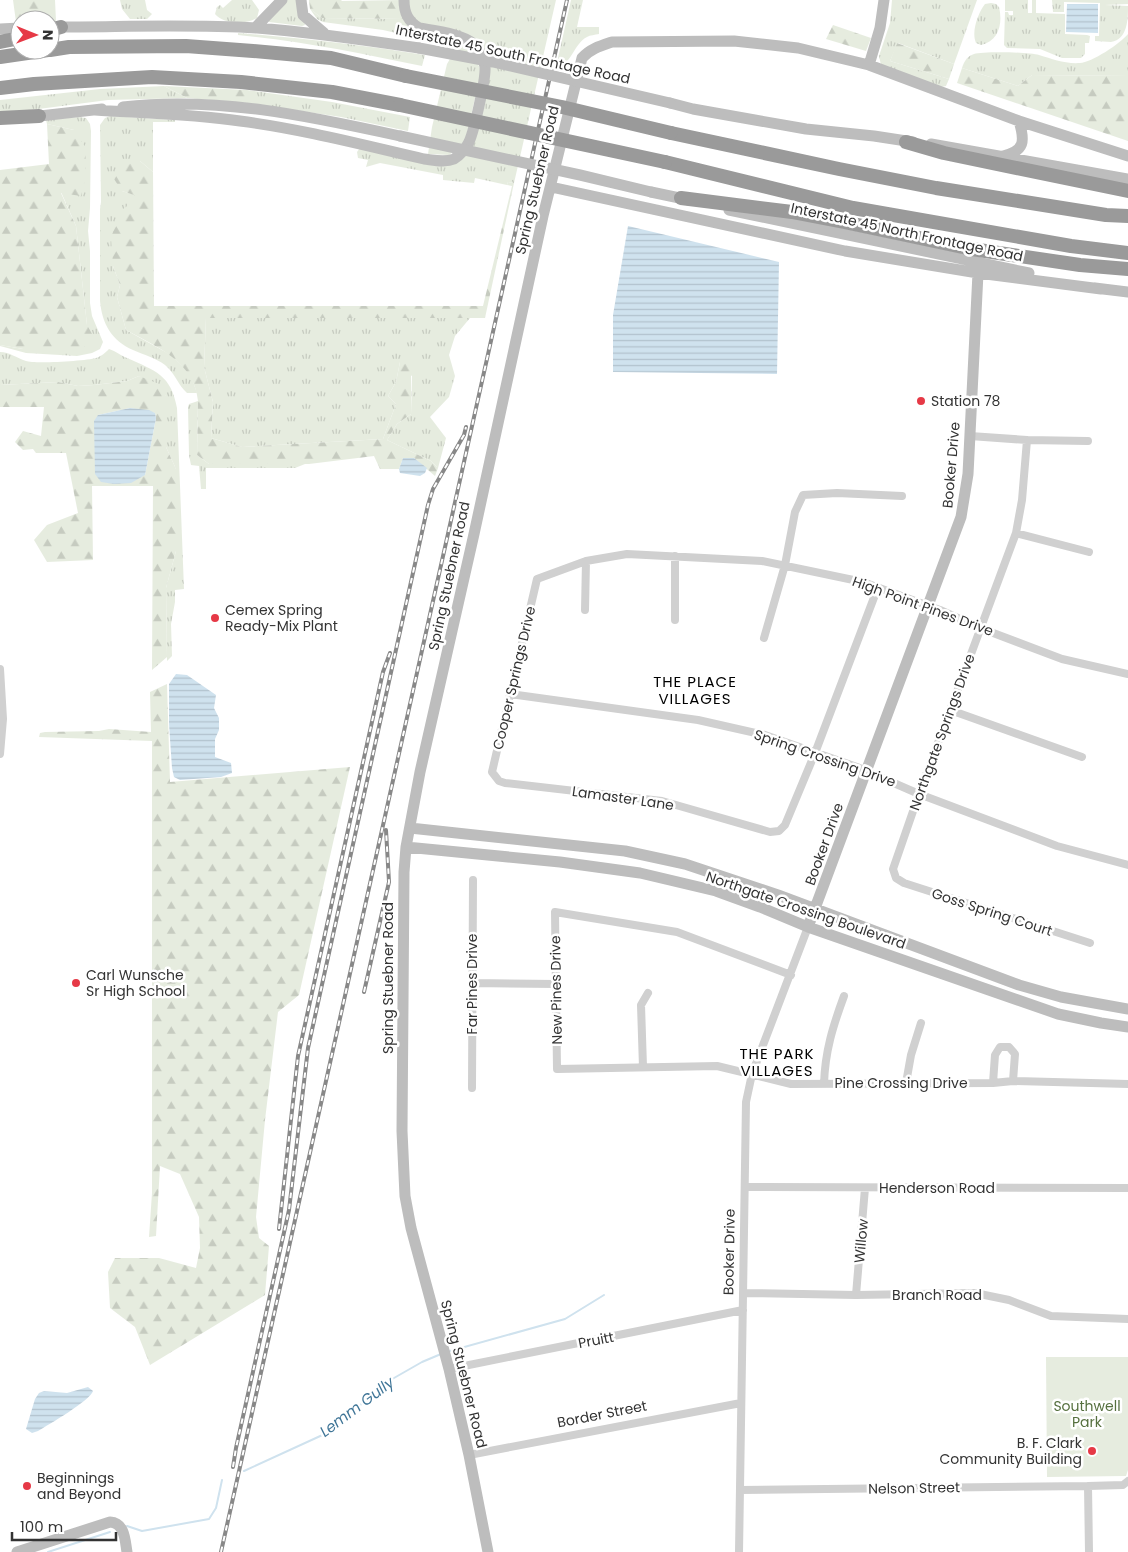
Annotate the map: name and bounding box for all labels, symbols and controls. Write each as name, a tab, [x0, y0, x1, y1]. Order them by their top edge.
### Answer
north arrow	[10, 10, 60, 60]
street label: Interstate 45 South Frontage Road	[394, 19, 632, 89]
text: N	[38, 30, 58, 41]
street label: Spring Stuebner Road	[510, 104, 564, 256]
street label: Interstate 45 North Frontage Road	[789, 198, 1025, 266]
place label: Station 78	[931, 391, 1001, 411]
marker: Station 78	[915, 395, 927, 407]
street label: Booker Drive	[937, 421, 965, 509]
street label: Spring Stuebner Road	[423, 500, 475, 652]
street label: High Point Pines Drive	[850, 571, 997, 641]
place label: Cemex Spring Ready-Mix Plant	[225, 600, 338, 636]
street label: Cooper Springs Drive	[488, 604, 540, 752]
marker: Cemex Spring Ready-Mix Plant	[209, 612, 221, 624]
street label: Northgate Springs Drive	[904, 651, 980, 813]
district label: THE PLACE VILLAGES	[653, 671, 737, 709]
street label: Spring Crossing Drive	[751, 724, 899, 792]
street label: Lamaster Lane	[571, 781, 676, 815]
street label: Booker Drive	[800, 800, 848, 888]
street label: Northgate Crossing Boulevard	[703, 866, 909, 954]
street label: Goss Spring Court	[929, 883, 1055, 941]
street label: Spring Stuebner Road	[378, 902, 398, 1054]
street label: Far Pines Drive	[462, 933, 482, 1034]
street label: New Pines Drive	[545, 935, 567, 1045]
place label: Carl Wunsche Sr High School	[86, 965, 186, 1001]
marker: Carl Wunsche Sr High School	[70, 977, 82, 989]
district label: THE PARK VILLAGES	[739, 1043, 815, 1081]
street label: Pine Crossing Drive	[834, 1073, 968, 1093]
street label: Henderson Road	[879, 1178, 995, 1198]
street label: Booker Drive	[718, 1208, 740, 1295]
street label: Willow	[849, 1217, 873, 1264]
street label: Branch Road	[892, 1285, 982, 1305]
street label: Spring Stuebner Road	[436, 1298, 492, 1450]
street label: Pruitt	[576, 1327, 616, 1353]
water label: Lemm Gully	[315, 1371, 399, 1442]
street label: Border Street	[555, 1396, 649, 1432]
park label: Southwell Park	[1053, 1396, 1121, 1432]
place label: B. F. Clark Community Building	[940, 1433, 1083, 1469]
marker: B. F. Clark Community Building	[1086, 1445, 1098, 1457]
place label: Beginnings and Beyond	[37, 1468, 121, 1504]
street label: Nelson Street	[868, 1477, 960, 1499]
marker: Beginnings and Beyond	[21, 1480, 33, 1492]
scale bar	[12, 1510, 116, 1542]
text: 100 m	[20, 1516, 63, 1537]

